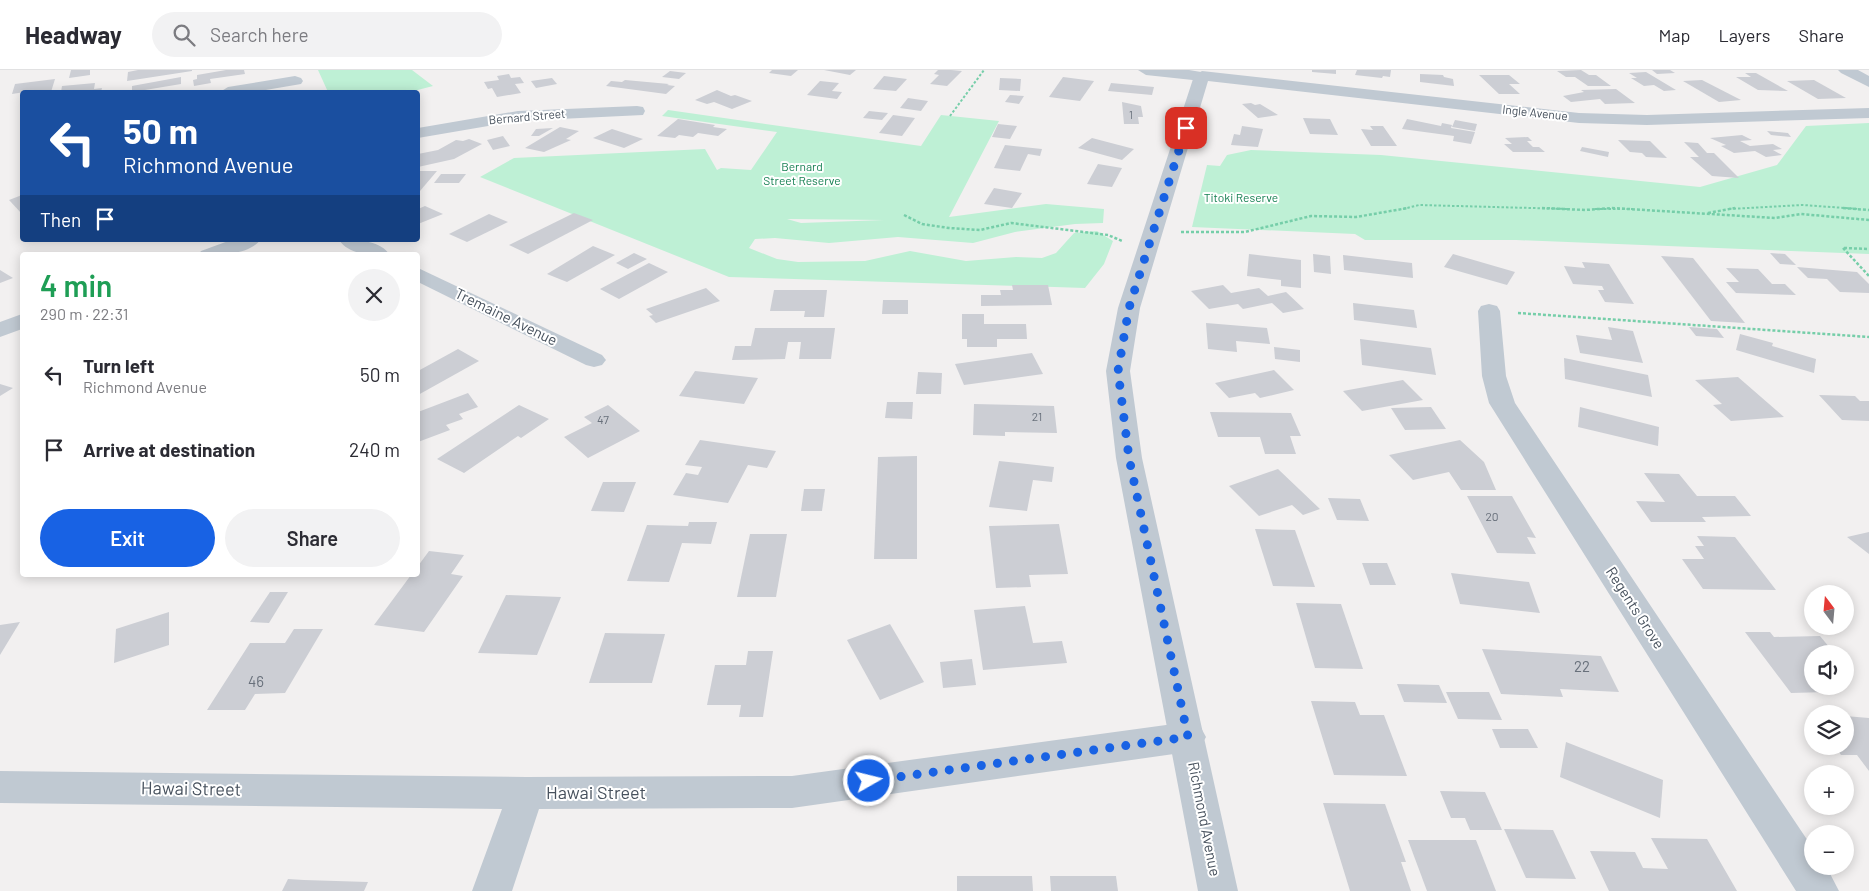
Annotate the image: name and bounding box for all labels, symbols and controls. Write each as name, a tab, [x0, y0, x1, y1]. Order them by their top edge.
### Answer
search box	[152, 12, 502, 57]
text: Headway	[25, 20, 122, 49]
icon: search	[170, 21, 198, 49]
text: Search here	[210, 23, 309, 46]
text: Map	[1658, 24, 1690, 46]
text: Layers	[1718, 24, 1771, 46]
text: Share	[1799, 24, 1844, 46]
street label: Ingle Avenue	[1502, 102, 1569, 122]
street label: Bernard Street	[488, 106, 566, 126]
pin	[1165, 107, 1207, 149]
house number: 1	[1129, 108, 1133, 121]
text: 50 m	[123, 109, 198, 151]
icon: left	[40, 110, 105, 175]
icon: arrive	[1172, 114, 1200, 142]
text: Richmond Avenue	[123, 151, 293, 177]
park label: Bernard Street Reserve	[763, 159, 841, 187]
park label: Titoki Reserve	[1204, 190, 1278, 204]
icon: arrive	[91, 205, 119, 233]
text: Then	[40, 208, 81, 231]
text: 4 min	[40, 267, 112, 303]
button: close	[348, 269, 400, 321]
street label: Tremaine Avenue	[452, 284, 561, 349]
text: 290 m · 22:31	[40, 304, 128, 323]
text: Turn left	[83, 354, 154, 377]
icon: left	[40, 361, 68, 389]
text: 50 m	[360, 363, 400, 386]
text: Richmond Avenue	[83, 377, 207, 396]
house number: 21	[1032, 409, 1042, 423]
house number: 47	[597, 412, 609, 426]
icon: arrive	[40, 436, 68, 464]
text: Arrive at destination	[83, 438, 255, 461]
text: 240 m	[349, 438, 400, 461]
button: Exit	[40, 509, 215, 567]
button: Share	[225, 509, 400, 567]
house number: 20	[1485, 509, 1499, 523]
street label: Regents Grove	[1603, 563, 1669, 652]
north arrow	[1804, 585, 1854, 635]
map controls	[1804, 585, 1854, 875]
button: sound	[1804, 645, 1854, 695]
house number: 22	[1574, 657, 1590, 675]
house number: 46	[248, 672, 264, 690]
button: layers	[1804, 705, 1854, 755]
position arrow	[842, 754, 894, 806]
street label: Richmond Avenue	[1185, 760, 1225, 878]
button: +	[1804, 765, 1854, 815]
street label: Hawai Street	[141, 776, 241, 800]
street label: Hawai Street	[546, 781, 646, 803]
button: −	[1804, 825, 1854, 875]

